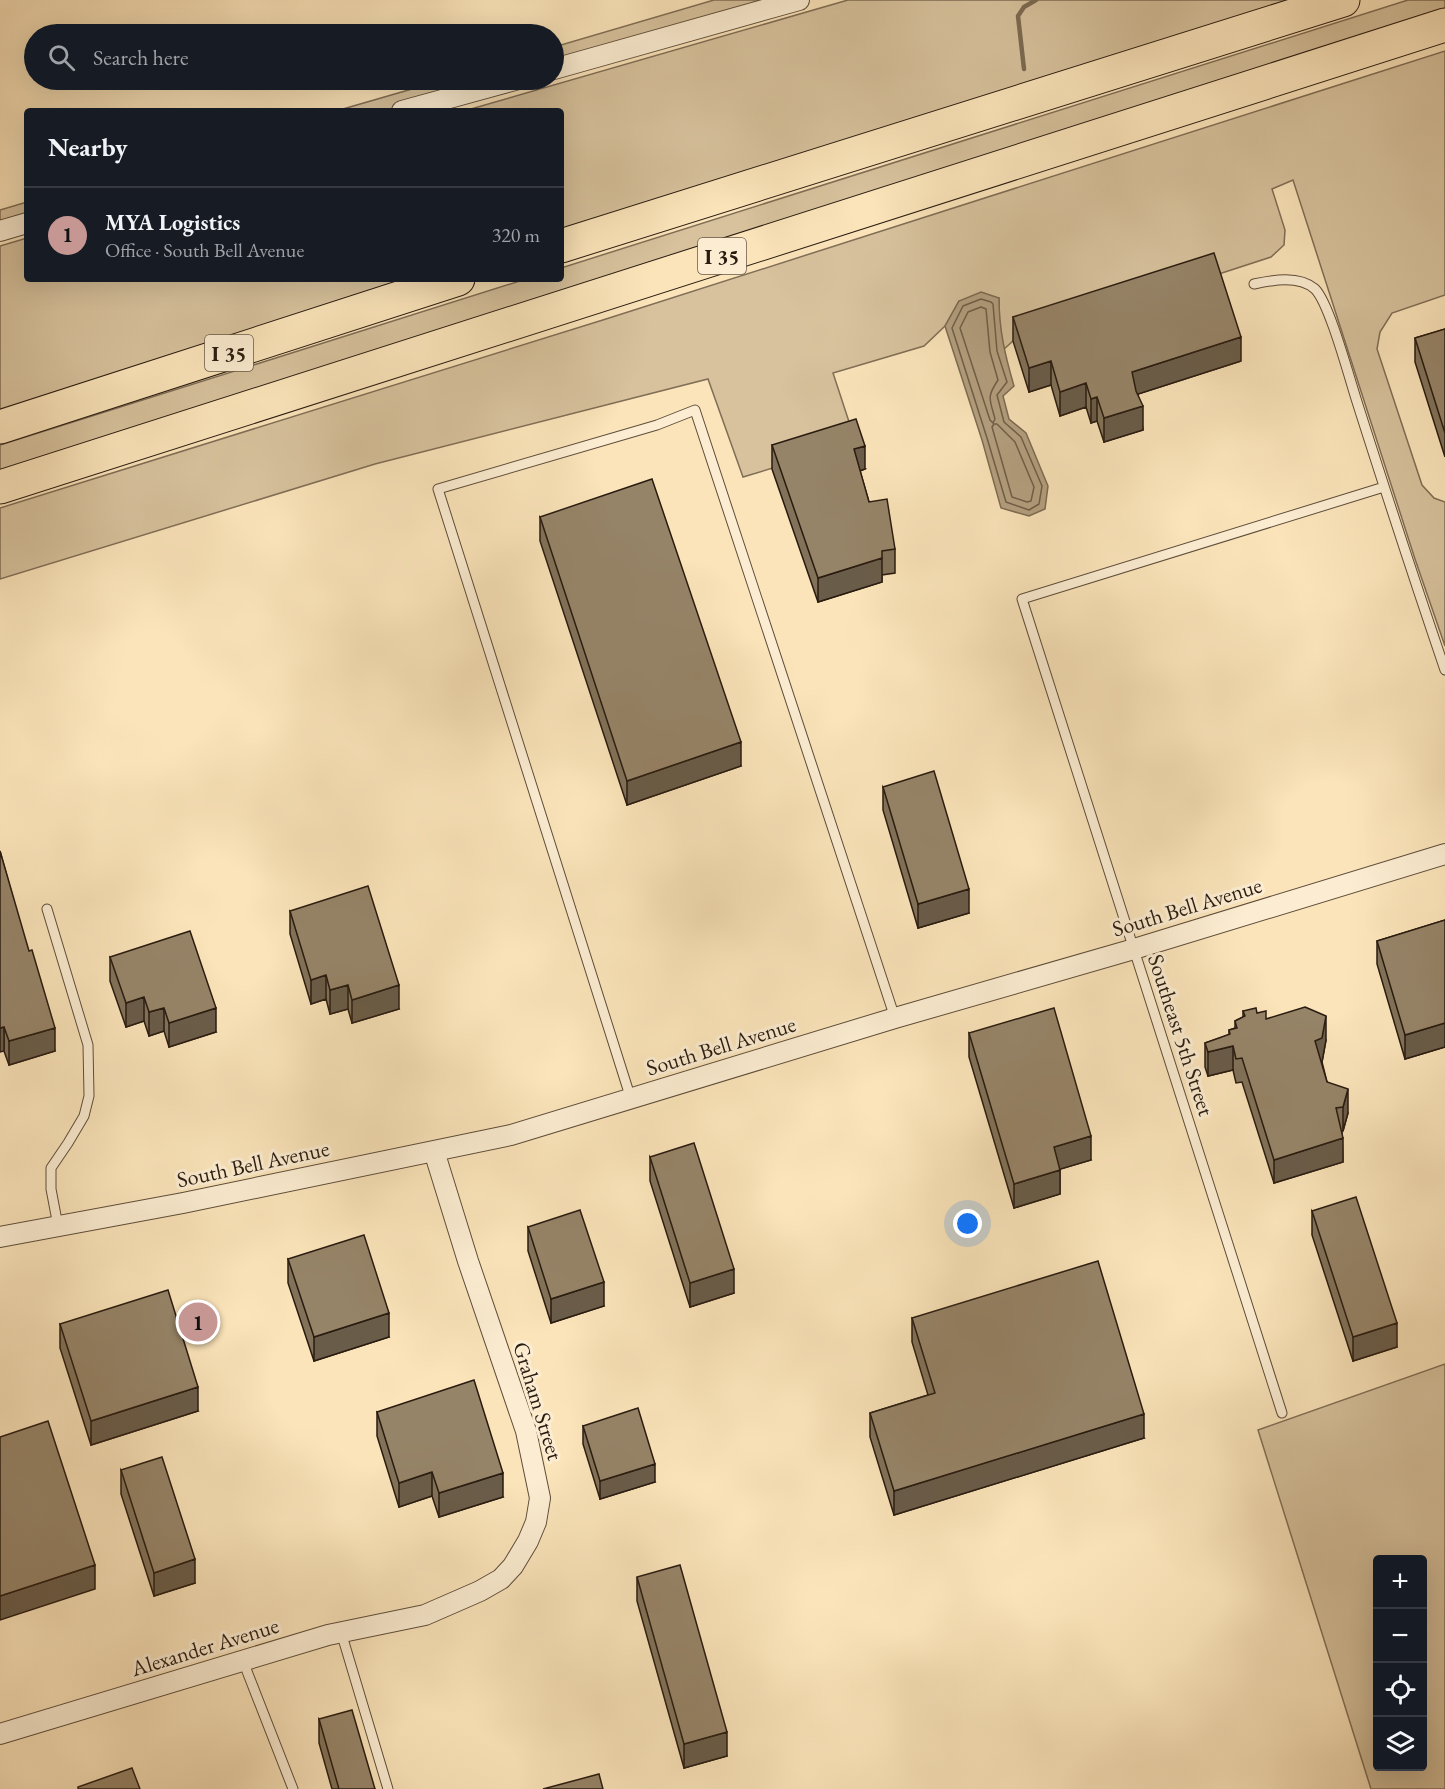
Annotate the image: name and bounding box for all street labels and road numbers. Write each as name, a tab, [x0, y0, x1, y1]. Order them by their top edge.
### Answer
road number: I 35	[698, 238, 746, 274]
road number: I 35	[205, 335, 253, 371]
street label: South Bell Avenue	[1109, 870, 1266, 944]
street label: Southeast 5th Street	[1141, 951, 1221, 1120]
street label: South Bell Avenue	[643, 1009, 800, 1083]
street label: South Bell Avenue	[174, 1134, 332, 1194]
street label: Graham Street	[506, 1338, 570, 1464]
street label: Alexander Avenue	[127, 1611, 283, 1684]

